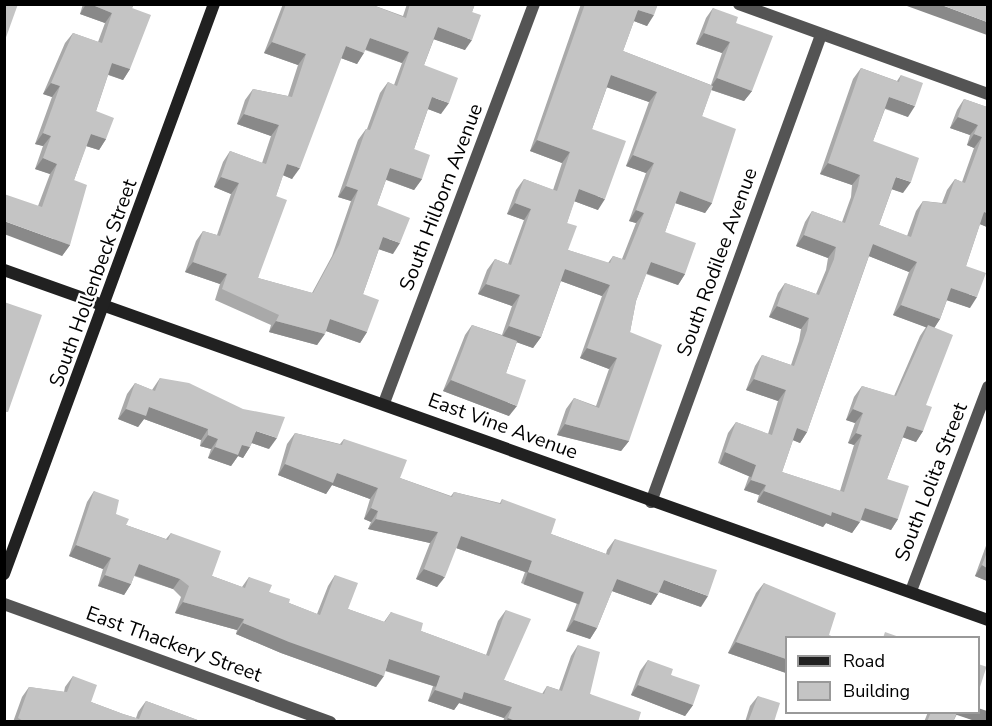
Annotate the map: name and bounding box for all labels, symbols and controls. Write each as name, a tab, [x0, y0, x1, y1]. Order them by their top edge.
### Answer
street label: South Hilborn Avenue	[394, 100, 488, 294]
street label: South Rodilee Avenue	[672, 164, 762, 360]
street label: South Hollenbeck Street	[44, 176, 142, 390]
street label: East Vine Avenue	[425, 388, 581, 464]
street label: South Lolita Street	[890, 399, 972, 565]
street label: East Thackery Street	[83, 601, 265, 687]
legend	[785, 636, 980, 714]
text: Road	[843, 649, 885, 673]
text: Building	[843, 679, 910, 703]

